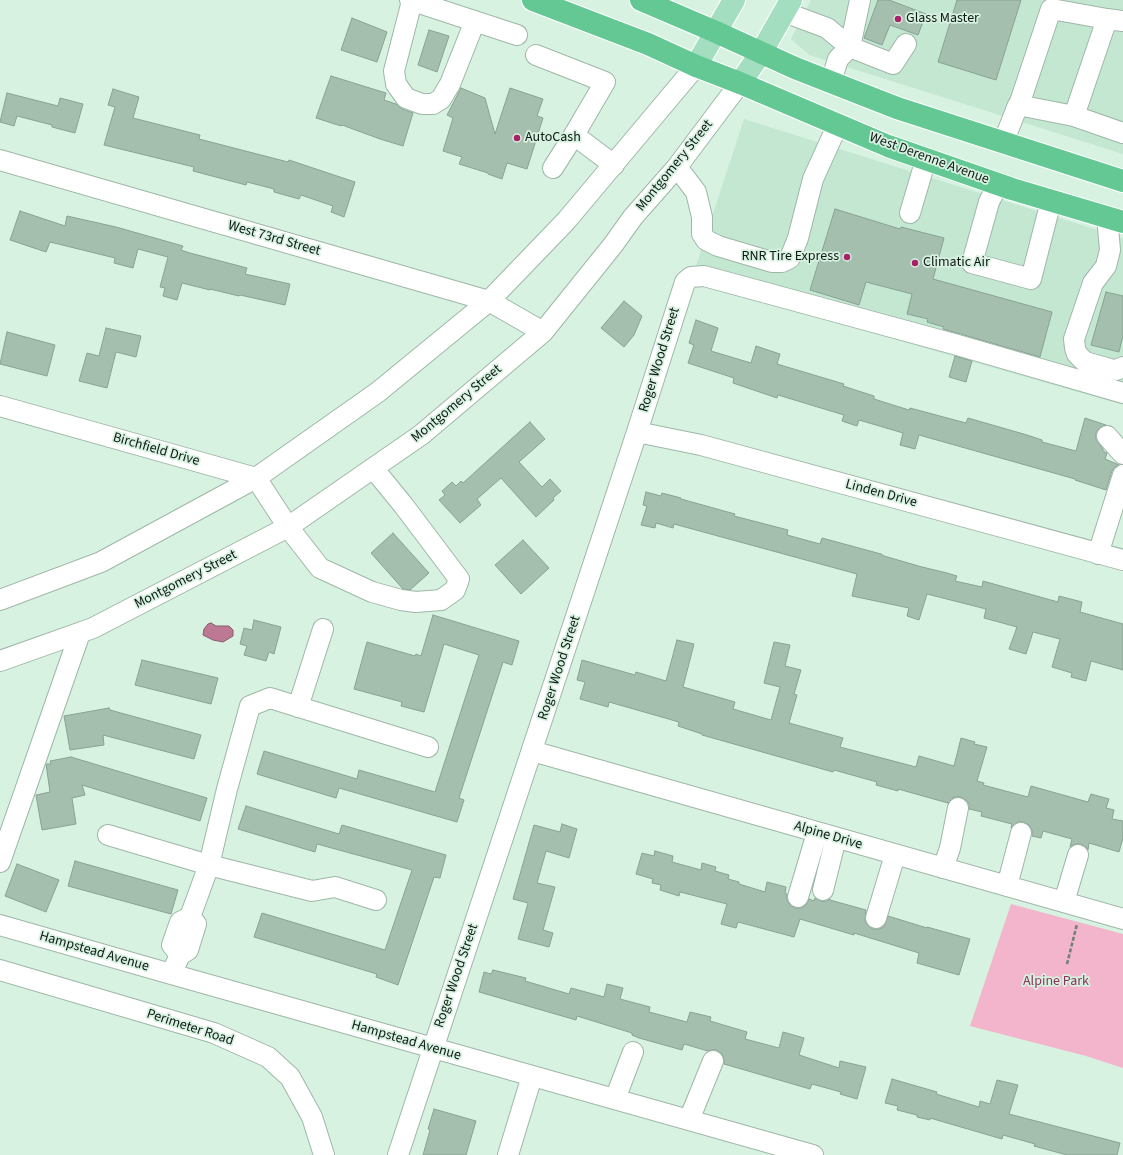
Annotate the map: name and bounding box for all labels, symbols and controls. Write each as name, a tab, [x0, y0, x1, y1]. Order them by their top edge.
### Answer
place label: Glass Master	[906, 11, 979, 27]
marker: Glass Master	[893, 14, 903, 24]
street label: Montgomery Street	[633, 117, 717, 215]
street label: West Derenne Avenue	[867, 129, 991, 189]
place label: AutoCash	[525, 130, 581, 146]
marker: AutoCash	[512, 133, 522, 143]
street label: West 73rd Street	[226, 218, 322, 260]
place label: RNR Tire Express	[741, 249, 839, 265]
marker: RNR Tire Express	[842, 252, 852, 262]
place label: Climatic Air	[923, 255, 990, 271]
marker: Climatic Air	[910, 258, 920, 268]
street label: Roger Wood Street	[636, 306, 684, 414]
street label: Montgomery Street	[408, 361, 506, 447]
street label: Birchfield Drive	[111, 430, 201, 470]
street label: Linden Drive	[843, 476, 919, 512]
street label: Montgomery Street	[132, 547, 240, 613]
street label: Roger Wood Street	[535, 614, 585, 722]
street label: Alpine Drive	[792, 818, 864, 854]
street label: Roger Wood Street	[431, 922, 483, 1030]
street label: Hampstead Avenue	[37, 928, 151, 976]
park label: Alpine Park	[1023, 974, 1089, 990]
street label: Perimeter Road	[144, 1006, 236, 1050]
street label: Hampstead Avenue	[349, 1017, 463, 1065]

